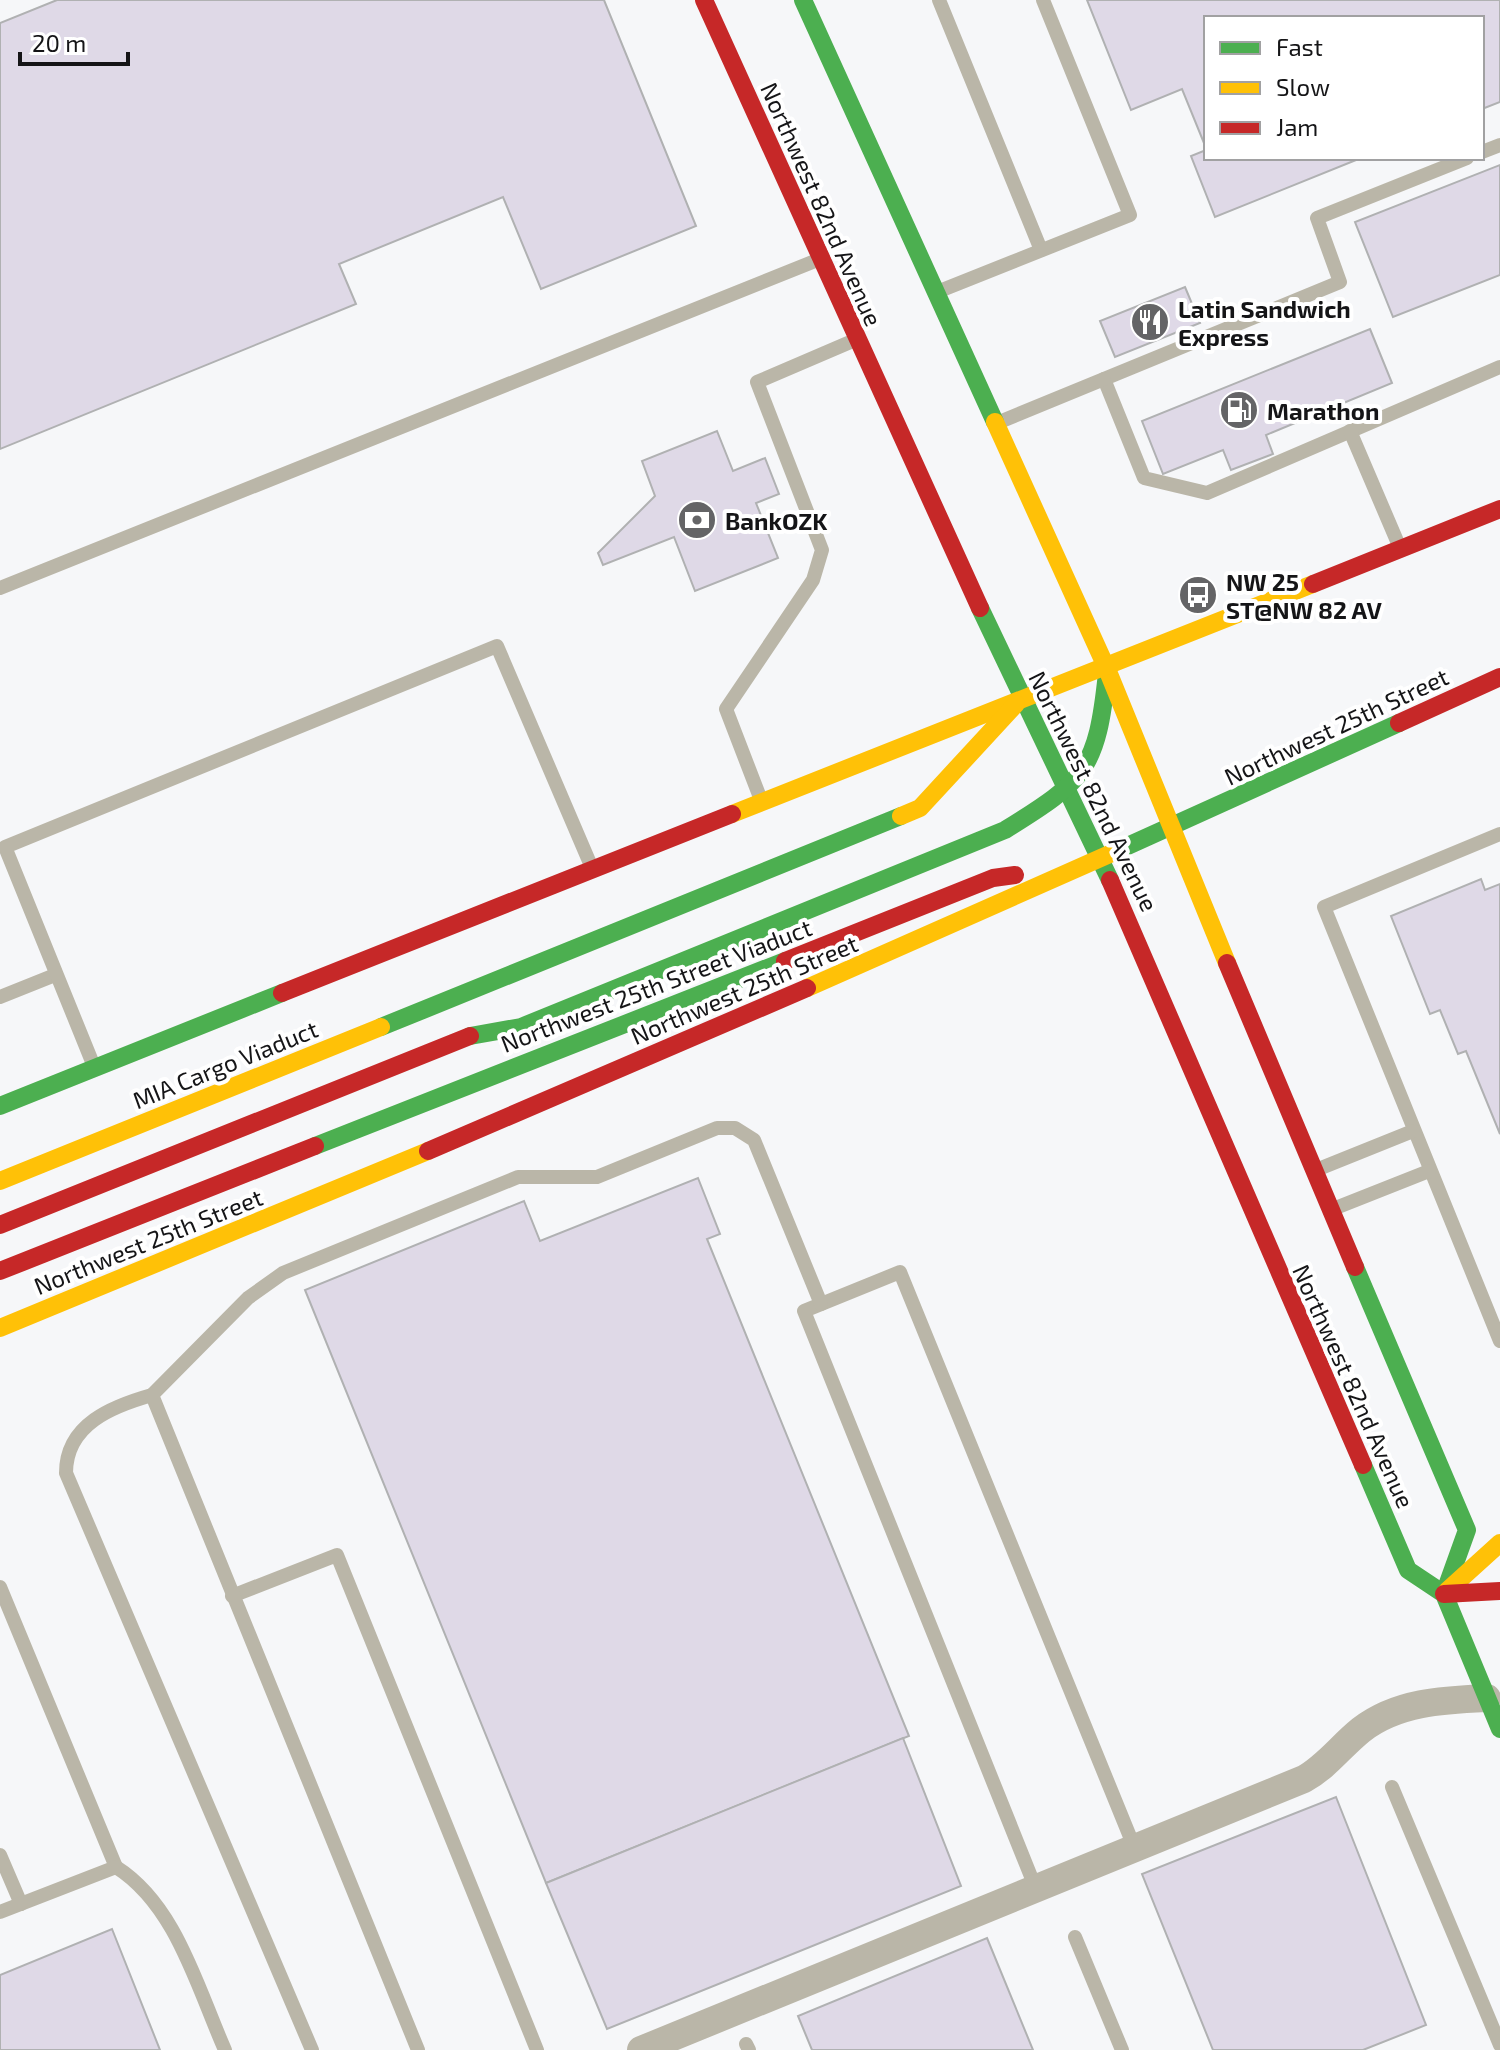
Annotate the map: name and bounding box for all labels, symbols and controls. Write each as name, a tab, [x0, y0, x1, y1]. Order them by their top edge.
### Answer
scale bar	[20, 16, 128, 66]
legend	[1204, 16, 1484, 160]
text: 20 m	[32, 28, 86, 57]
text: Fast	[1276, 32, 1323, 61]
text: Slow	[1276, 72, 1330, 101]
street label: Northwest 82nd Avenue	[755, 78, 889, 330]
text: Jam	[1276, 112, 1318, 141]
place label: Latin Sandwich Express	[1178, 294, 1351, 351]
restaurant icon: Latin Sandwich Express	[1129, 301, 1171, 343]
fuel station icon: Marathon	[1218, 389, 1260, 431]
place label: Marathon	[1267, 396, 1379, 425]
bank icon: BankOZK	[676, 499, 718, 541]
place label: BankOZK	[725, 506, 828, 535]
place label: NW 25 ST@NW 82 AV	[1226, 567, 1382, 624]
bus stop icon: NW 25 ST@NW 82 AV	[1177, 574, 1219, 616]
street label: Northwest 25th Street	[1219, 661, 1453, 791]
street label: Northwest 82nd Avenue	[1023, 666, 1165, 916]
street label: Northwest 25th Street Viaduct	[496, 912, 816, 1058]
street label: Northwest 25th Street	[626, 928, 862, 1050]
street label: MIA Cargo Viaduct	[128, 1014, 322, 1114]
street label: Northwest 25th Street	[29, 1182, 267, 1300]
street label: Northwest 82nd Avenue	[1287, 1260, 1421, 1512]

